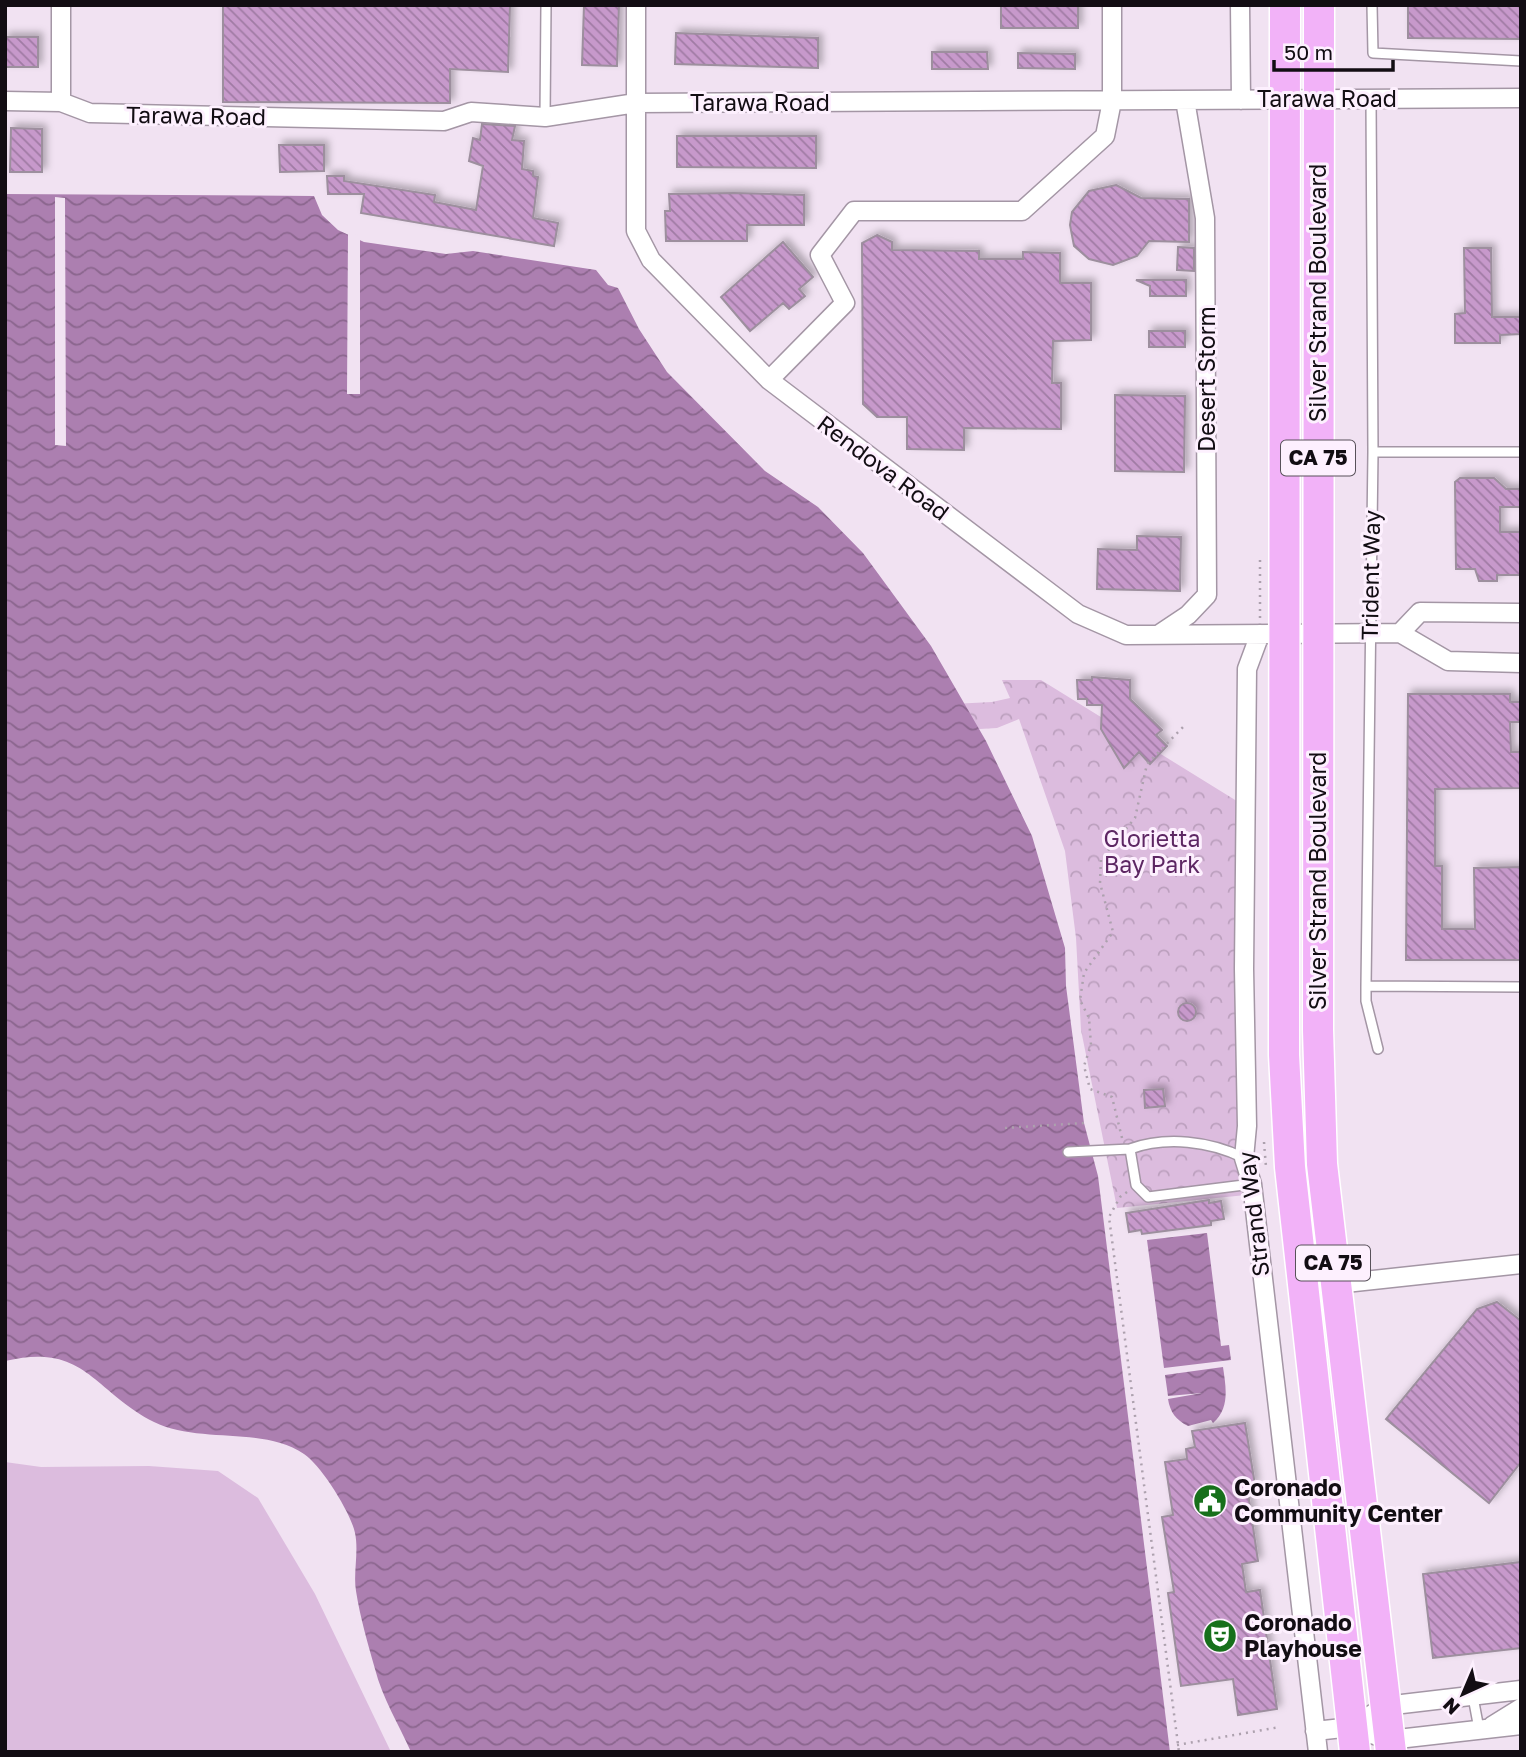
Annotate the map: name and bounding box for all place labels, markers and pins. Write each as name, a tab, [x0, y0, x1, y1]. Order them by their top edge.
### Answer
place label: Coronado Community Center	[1234, 1473, 1443, 1527]
public building icon: Coronado Community Center	[1191, 1482, 1229, 1520]
place label: Coronado Playhouse	[1244, 1608, 1362, 1662]
theatre icon: Coronado Playhouse	[1201, 1617, 1239, 1655]

